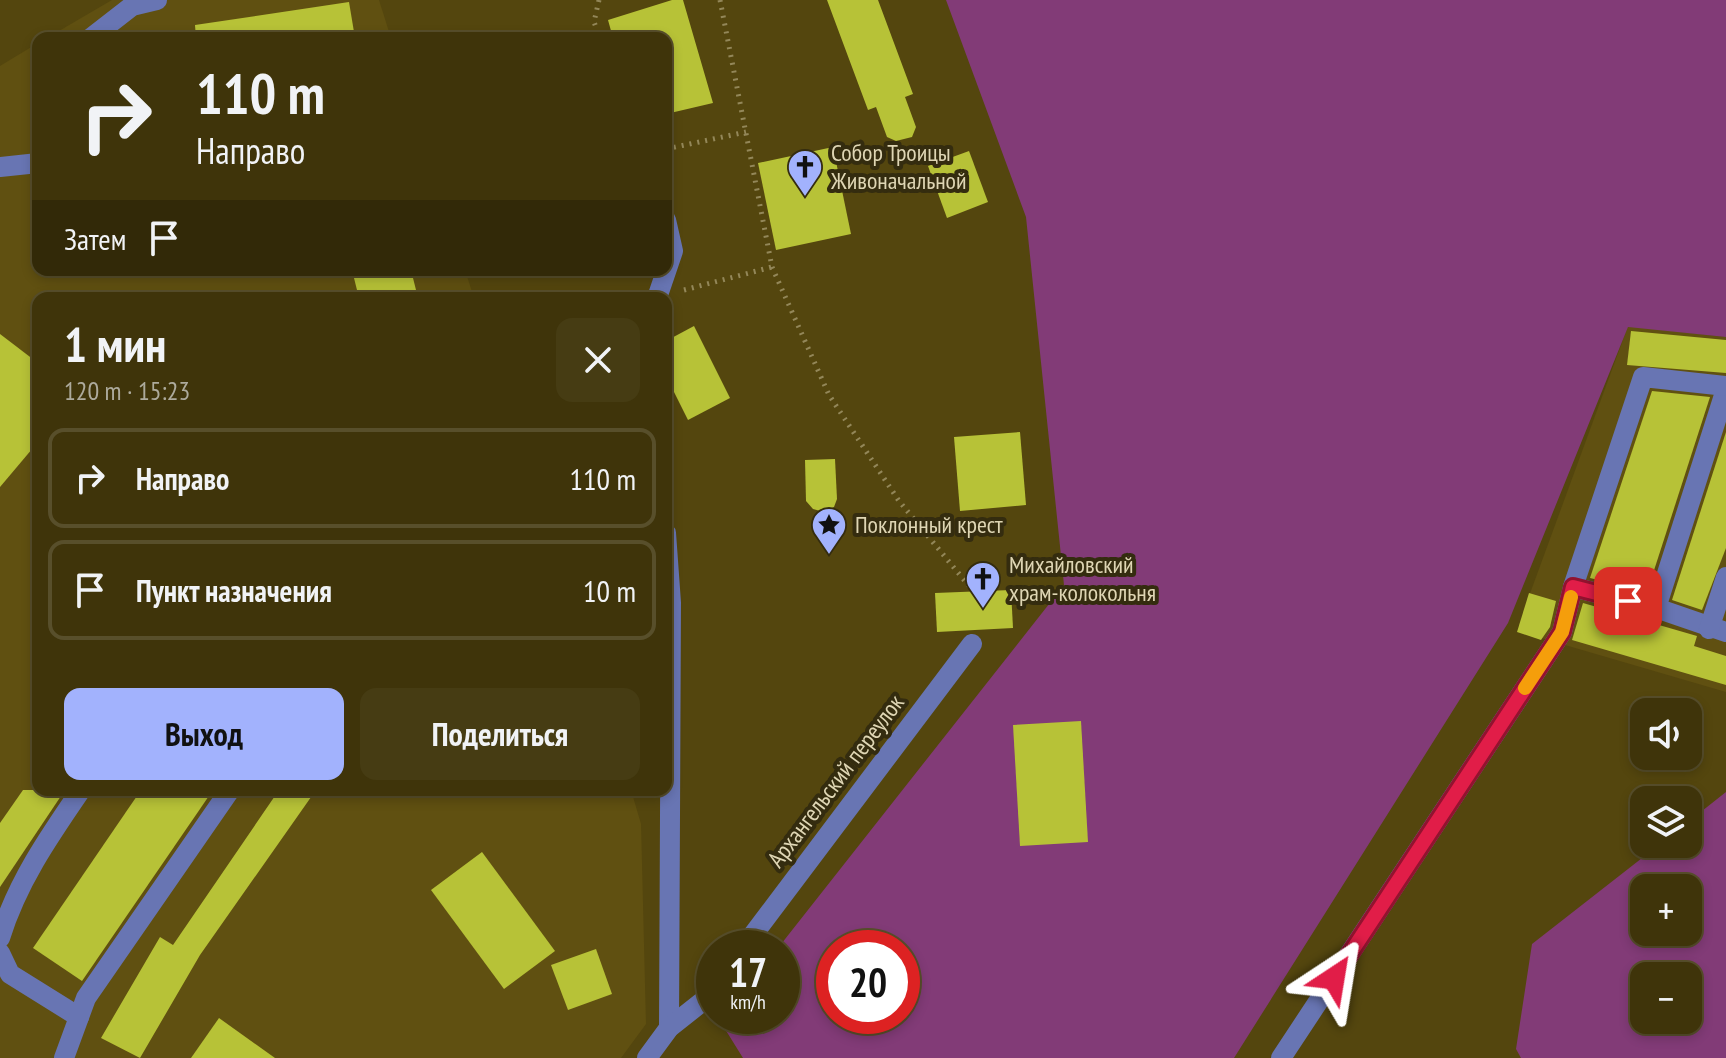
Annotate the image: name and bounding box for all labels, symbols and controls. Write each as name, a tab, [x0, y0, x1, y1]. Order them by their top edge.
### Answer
text: 110 m	[196, 57, 325, 129]
icon: right	[64, 64, 168, 168]
text: Направо	[196, 127, 305, 174]
place label: Собор Троицы Живоначальной	[830, 137, 967, 196]
church icon: Собор Троицы Живоначальной	[786, 148, 824, 198]
icon: arrive	[142, 216, 186, 260]
text: Затем	[64, 219, 126, 258]
text: 1 мин	[64, 313, 166, 375]
button: close	[556, 318, 640, 402]
text: 120 m · 15:23	[64, 374, 190, 407]
icon: right	[68, 456, 112, 500]
text: Направо	[136, 459, 229, 498]
text: 110 m	[570, 459, 636, 498]
place icon: Поклонный крест	[810, 506, 848, 556]
place label: Поклонный крест	[855, 509, 1003, 540]
place label: Михайловский храм-колокольня	[1009, 549, 1156, 608]
church icon: Михайловский храм-колокольня	[964, 560, 1002, 610]
pin	[1594, 567, 1662, 635]
icon: arrive	[68, 568, 112, 612]
text: Пункт назначения	[136, 571, 332, 610]
text: 10 m	[583, 571, 636, 610]
icon: arrive	[1606, 579, 1650, 623]
street label: Архангельский переулок	[760, 687, 911, 873]
button: Выход	[64, 688, 344, 780]
button: Поделиться	[360, 688, 640, 780]
map controls	[1630, 698, 1702, 1034]
button: sound	[1630, 698, 1702, 770]
button: layers	[1630, 786, 1702, 858]
button: +	[1630, 874, 1702, 946]
speed limit sign: 20	[816, 930, 920, 1034]
position arrow	[1292, 936, 1376, 1020]
text: 17	[729, 946, 767, 998]
button: −	[1630, 962, 1702, 1034]
text: km/h	[730, 989, 766, 1015]

